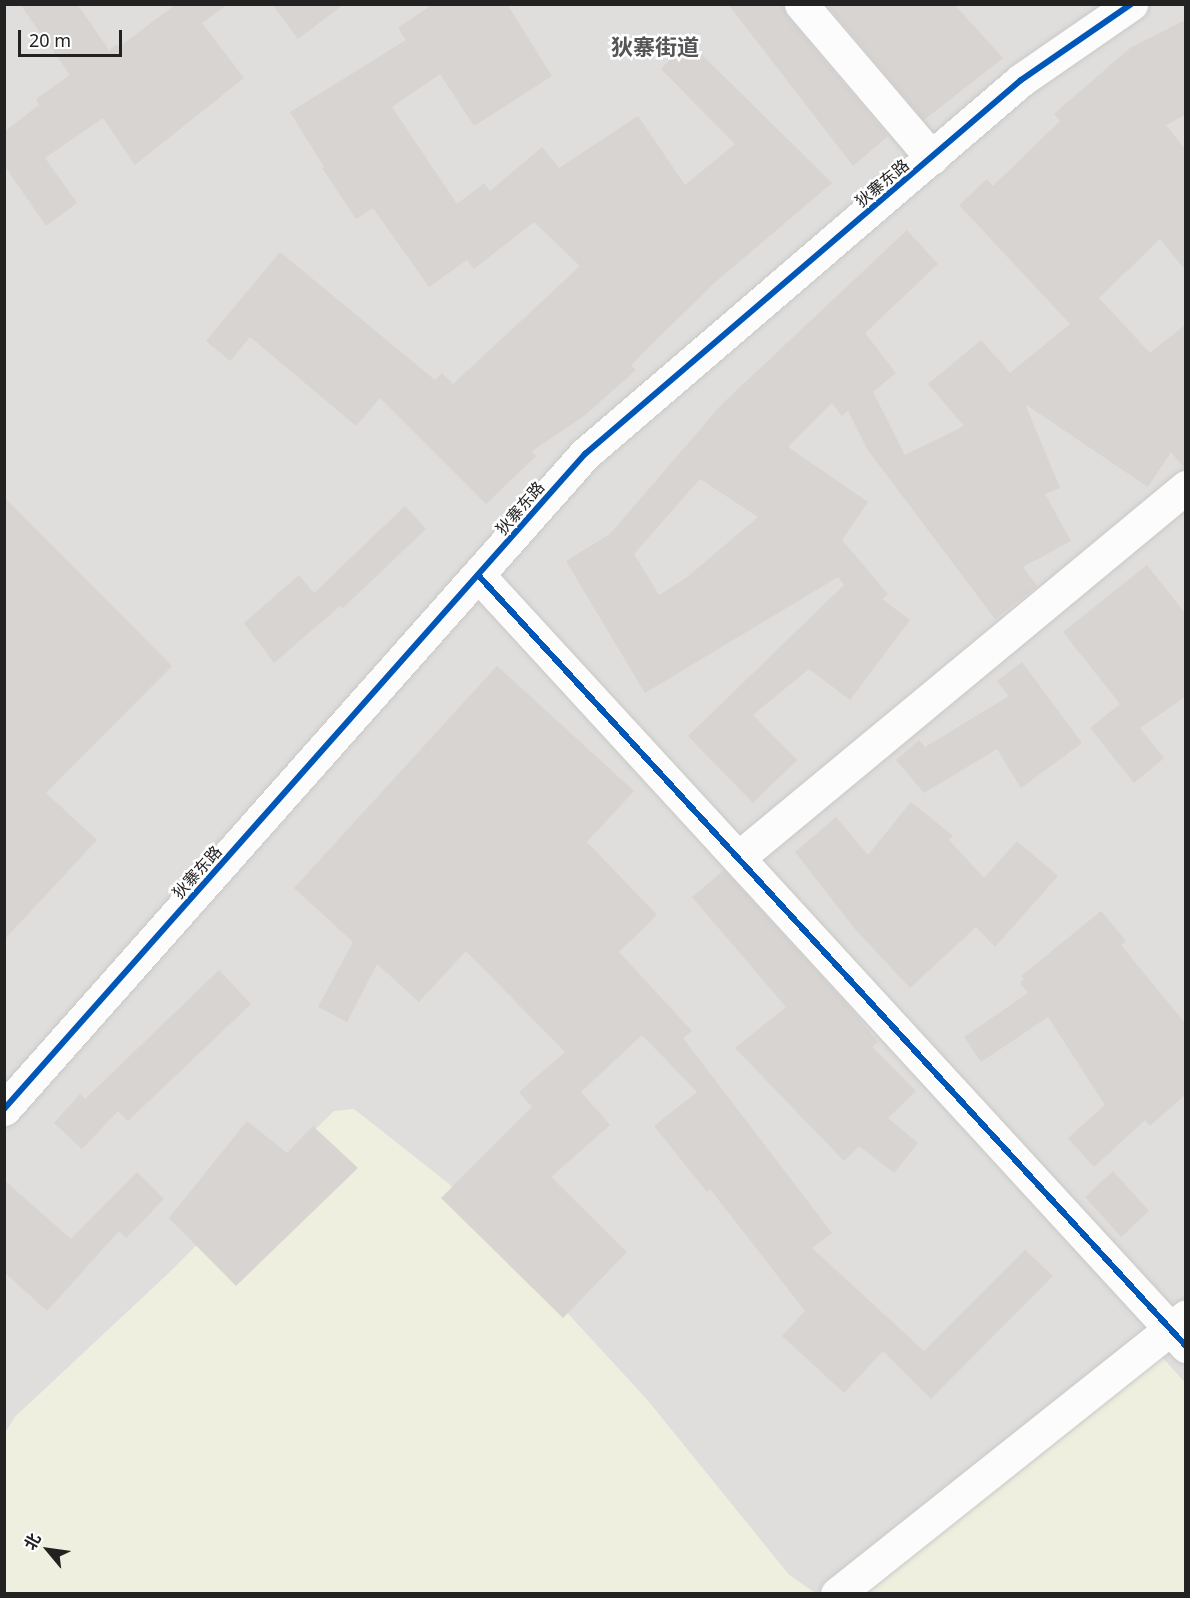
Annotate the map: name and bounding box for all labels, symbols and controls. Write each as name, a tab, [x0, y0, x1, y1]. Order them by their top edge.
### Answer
scale bar	[21, 18, 124, 56]
text: 20 m	[29, 28, 71, 52]
district label: 狄寨街道	[611, 34, 699, 60]
street label: 狄寨东路	[851, 155, 913, 211]
street label: 狄寨东路	[492, 478, 548, 538]
street label: 狄寨东路	[168, 842, 226, 902]
north arrow	[18, 1520, 78, 1580]
text: 北	[19, 1529, 46, 1554]

